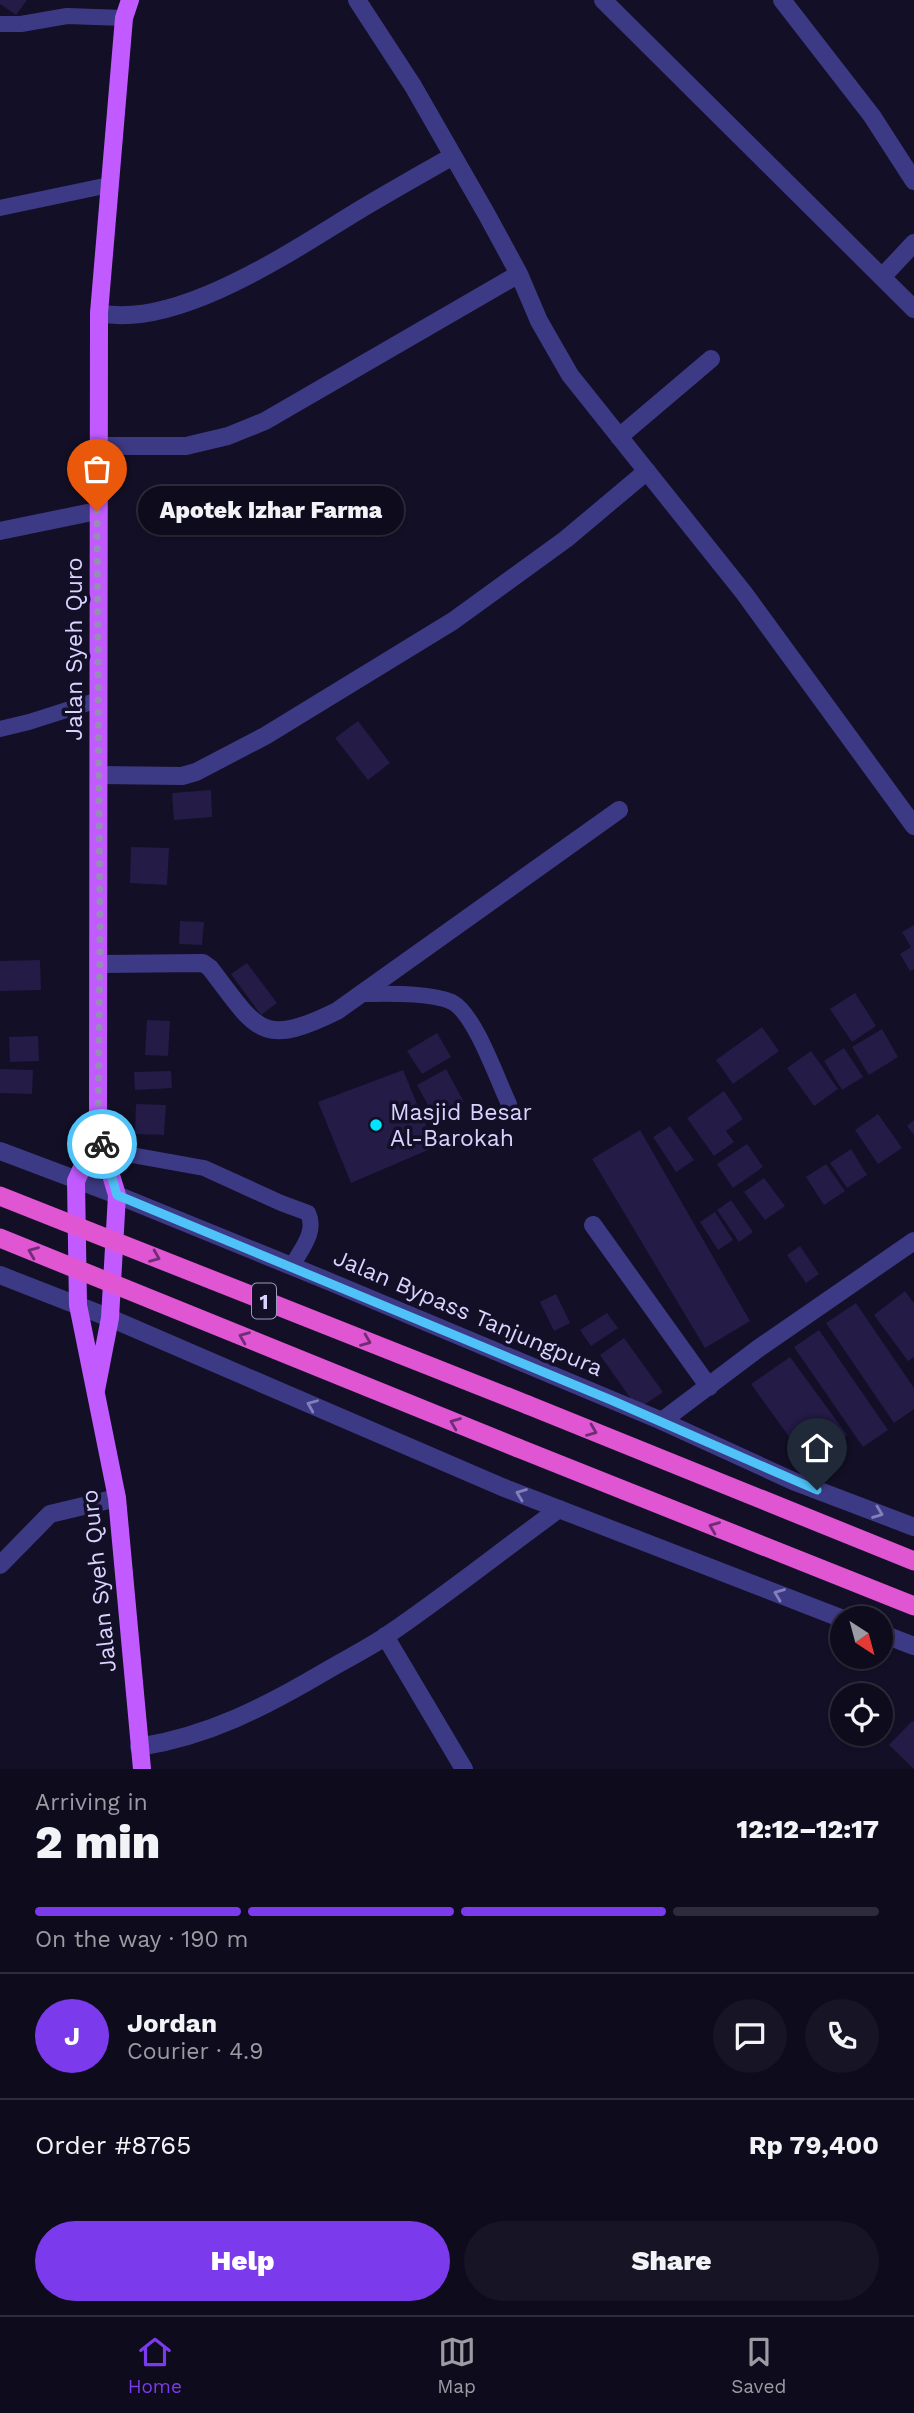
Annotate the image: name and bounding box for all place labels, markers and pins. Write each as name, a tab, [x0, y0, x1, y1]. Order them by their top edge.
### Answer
pin	[67, 439, 127, 511]
callout: Apotek Izhar Farma	[139, 486, 405, 536]
place label: Masjid Besar Al-Barokah	[390, 1099, 532, 1152]
marker: Masjid Besar Al-Barokah	[368, 1117, 384, 1133]
pin	[787, 1418, 847, 1490]

